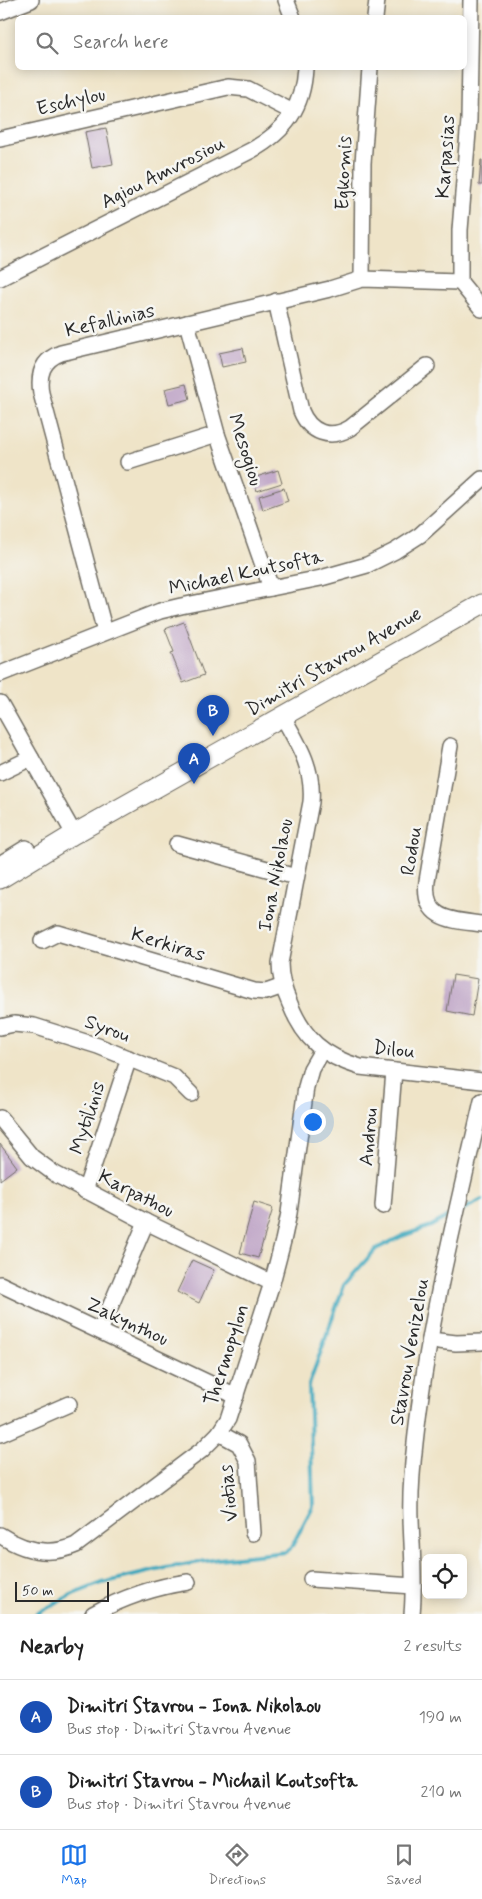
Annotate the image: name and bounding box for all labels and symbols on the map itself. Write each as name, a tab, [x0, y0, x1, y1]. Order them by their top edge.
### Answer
street label: Eschylou	[34, 81, 108, 123]
street label: Karpasias	[430, 114, 462, 200]
street label: Agiou Amvrosiou	[96, 130, 230, 216]
street label: Egkomis	[329, 135, 359, 211]
street label: Kefallinias	[62, 298, 158, 344]
street label: Mesogiou	[220, 410, 269, 490]
street label: Michael Koutsofta	[166, 543, 327, 603]
street label: Dimitri Stavrou Avenue	[241, 601, 427, 723]
pin: B	[197, 695, 229, 736]
pin: A	[178, 743, 210, 784]
street label: Iona Nikolaou	[252, 816, 300, 934]
street label: Rodou	[395, 824, 429, 878]
street label: Kerkiras	[128, 921, 208, 969]
street label: Syrou	[81, 1008, 133, 1050]
street label: Dilou	[372, 1034, 416, 1066]
street label: Mytilinis	[64, 1078, 112, 1158]
street label: Androu	[353, 1107, 385, 1167]
your location	[300, 1109, 326, 1135]
street label: Karpathou	[93, 1163, 179, 1225]
street label: Stavrou Venizelou	[384, 1276, 436, 1428]
street label: Zakynthou	[81, 1291, 173, 1353]
street label: Thermopylon	[198, 1301, 256, 1409]
street label: Viotias	[213, 1463, 245, 1523]
scale bar	[15, 1579, 109, 1602]

